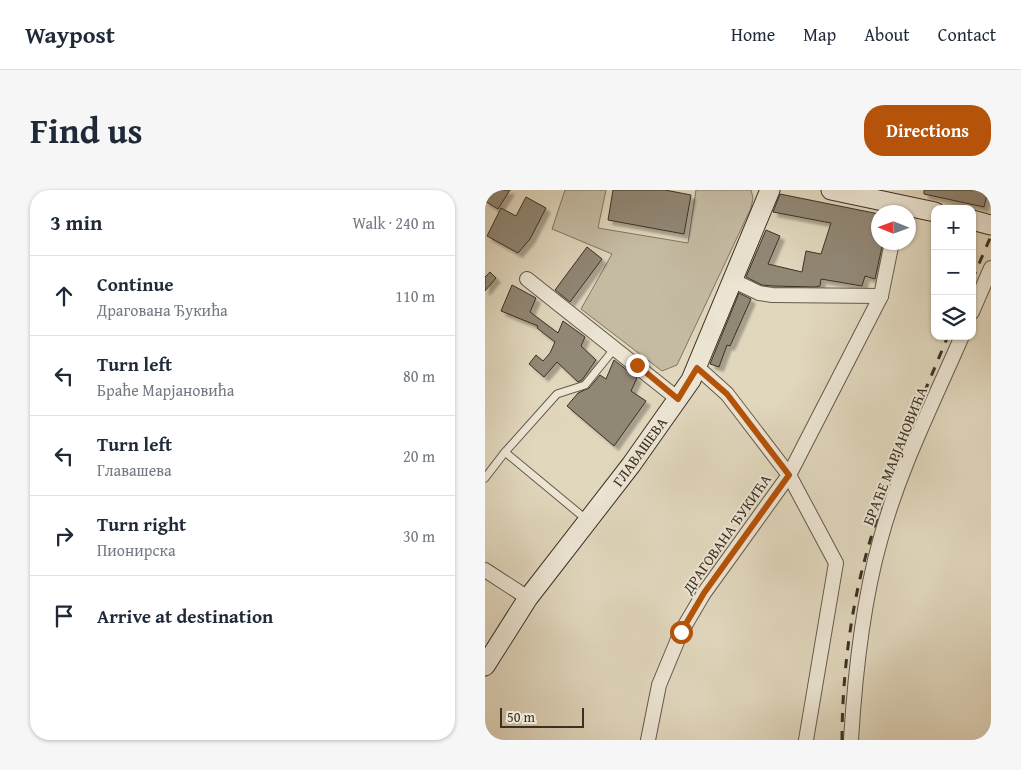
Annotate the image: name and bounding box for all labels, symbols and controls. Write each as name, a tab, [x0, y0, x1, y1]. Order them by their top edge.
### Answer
text: Waypost	[25, 17, 115, 52]
text: Home	[731, 21, 775, 48]
text: Map	[803, 21, 836, 48]
text: About	[864, 21, 910, 48]
text: Contact	[938, 21, 996, 48]
text: Find us	[30, 105, 143, 156]
button: Directions	[864, 105, 991, 156]
north arrow	[871, 205, 916, 250]
map controls	[931, 205, 976, 340]
button: +	[931, 205, 976, 250]
text: 3 min	[50, 207, 102, 238]
text: Walk · 240 m	[352, 211, 435, 235]
button: −	[931, 250, 976, 295]
text: Continue	[97, 270, 174, 298]
icon: ahead	[50, 282, 78, 310]
text: 110 m	[395, 284, 435, 308]
button: layers	[931, 295, 976, 340]
text: Драгована Ђукића	[97, 298, 228, 322]
text: Turn left	[97, 350, 172, 378]
route end	[626, 354, 649, 377]
icon: left	[50, 362, 78, 390]
text: 80 m	[403, 364, 435, 388]
text: Браће Марјановића	[97, 378, 234, 402]
street label: БРАЋЕ МАРЈАНОВИЋА	[857, 383, 932, 528]
street label: ГЛАВАШЕВА	[607, 413, 672, 491]
text: Turn left	[97, 430, 172, 458]
icon: left	[50, 442, 78, 470]
text: 20 m	[403, 444, 435, 468]
text: Главашева	[97, 458, 172, 482]
street label: ДРАГОВАНА ЂУКИЋА	[677, 470, 776, 599]
text: Turn right	[97, 510, 186, 538]
icon: right	[50, 522, 78, 550]
text: 30 m	[403, 524, 435, 548]
text: Пионирска	[97, 538, 176, 562]
icon: arrive	[50, 602, 78, 630]
text: Arrive at destination	[97, 602, 273, 630]
route start	[670, 621, 693, 644]
scale bar	[500, 705, 584, 728]
text: 50 m	[507, 707, 535, 727]

